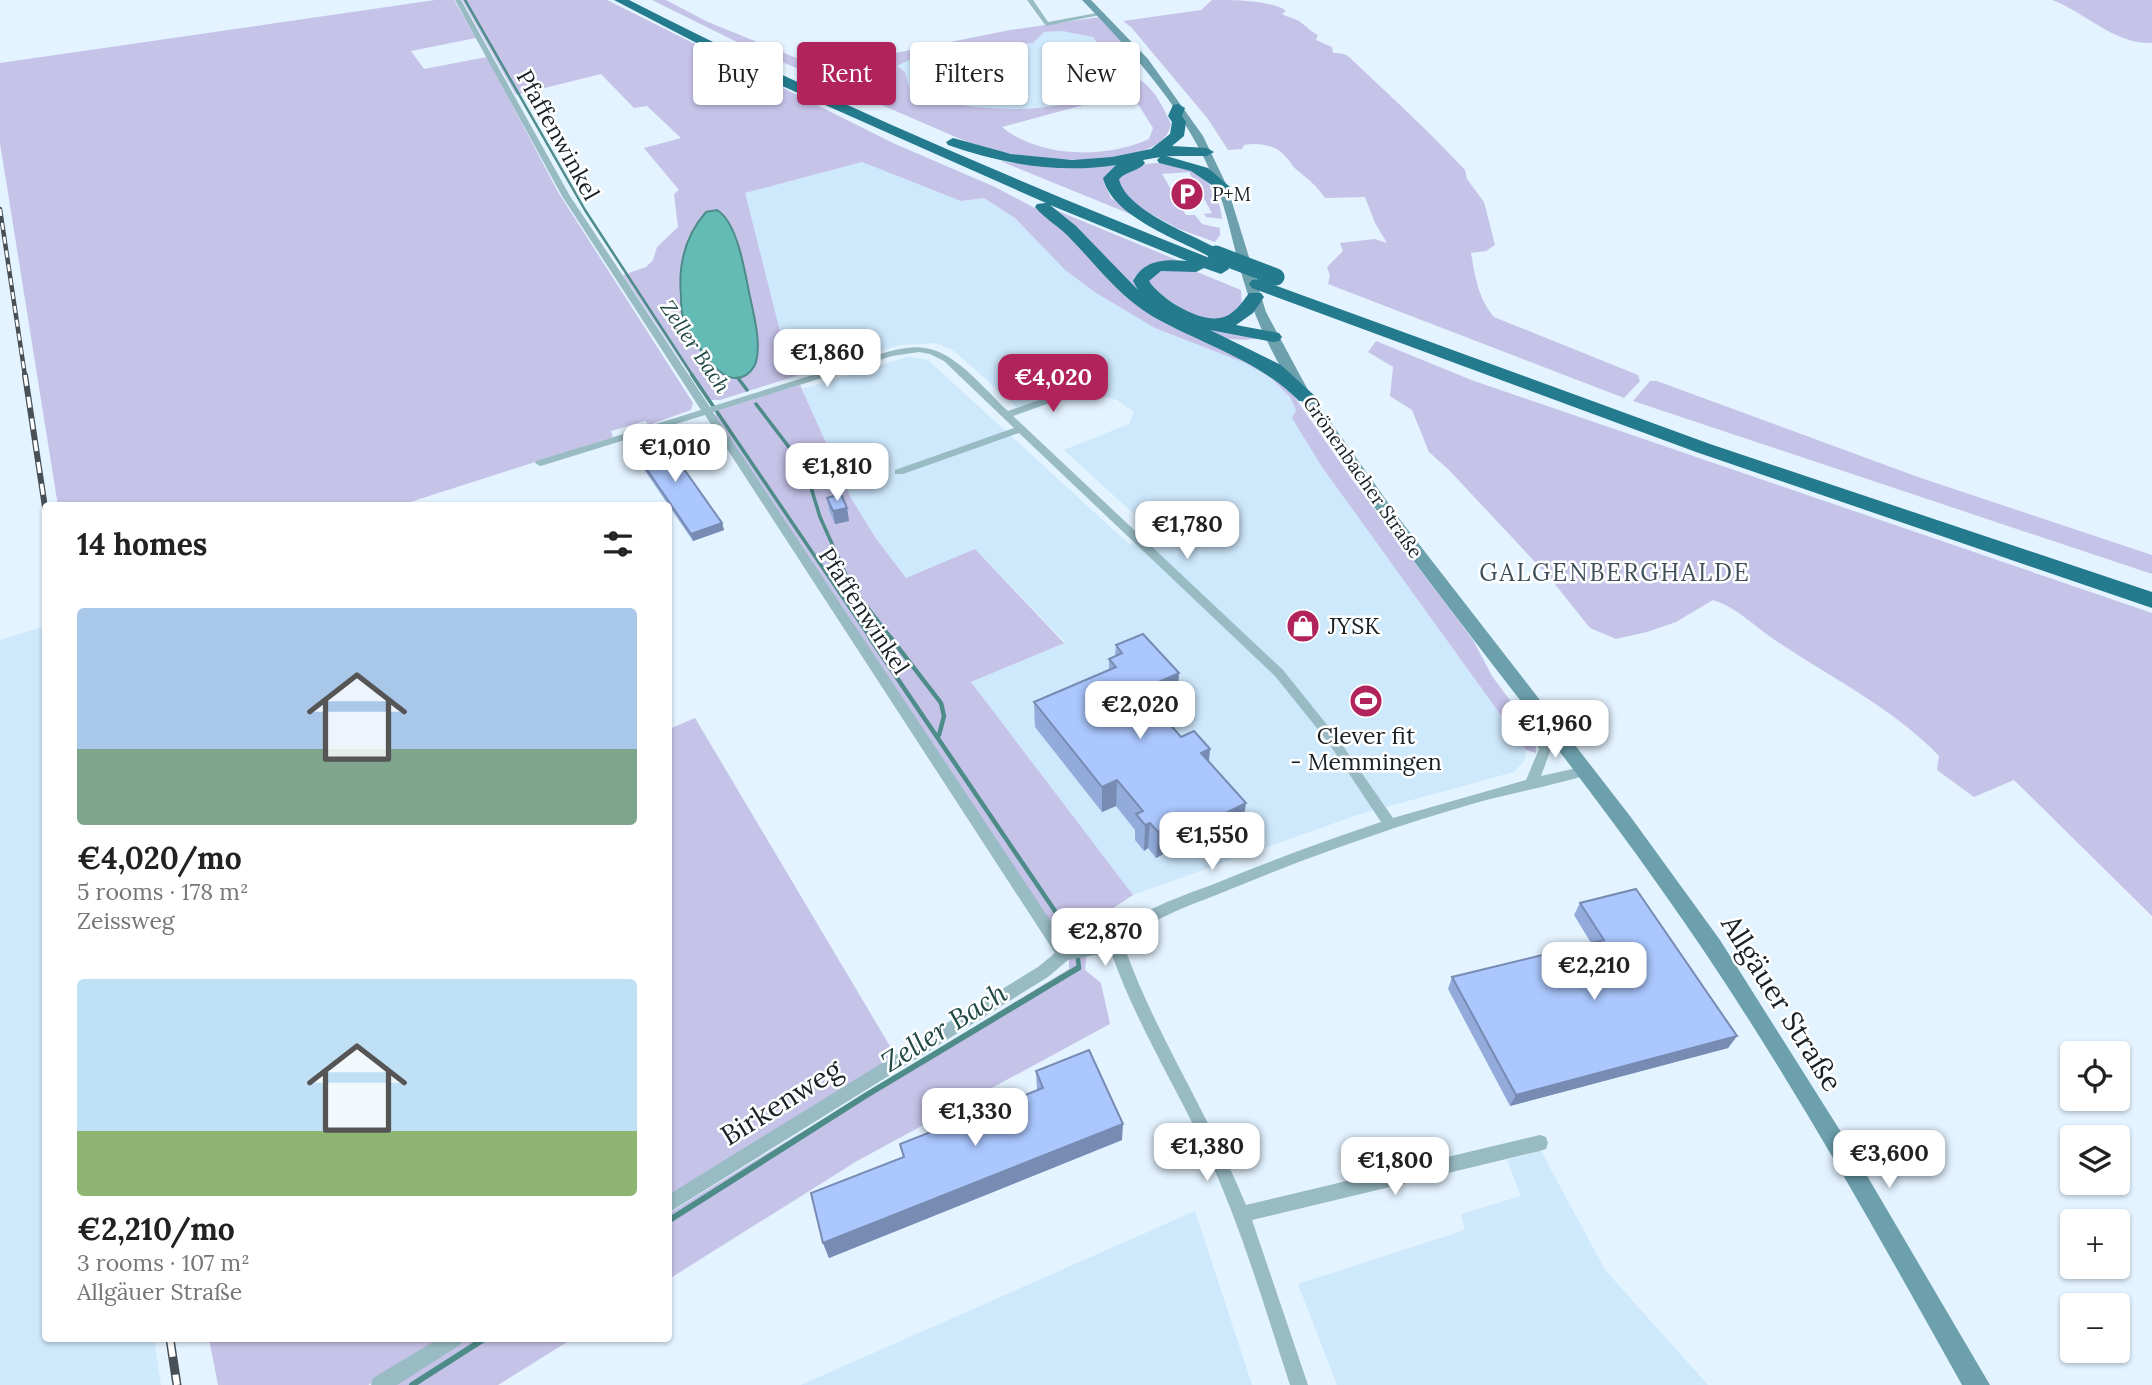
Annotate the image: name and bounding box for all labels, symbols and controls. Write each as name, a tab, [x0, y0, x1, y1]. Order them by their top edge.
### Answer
chip: Buy	[693, 42, 783, 105]
chip: Rent	[797, 42, 896, 105]
chip: Filters	[910, 42, 1028, 105]
chip: New	[1042, 42, 1140, 105]
street label: Pfaffenwinkel	[511, 64, 606, 205]
parking icon: P+M	[1168, 175, 1206, 213]
place label: P+M	[1212, 182, 1251, 206]
water label: Zeller Bach	[654, 295, 736, 398]
pin: €1,860	[770, 330, 884, 389]
text: €1,860	[790, 337, 864, 366]
pin: €4,020	[996, 354, 1110, 414]
text: €4,020	[1014, 362, 1092, 391]
street label: Grönenbacher Straße	[1298, 391, 1428, 563]
pin: €1,010	[618, 424, 732, 484]
text: €1,010	[639, 432, 711, 461]
pin: €1,810	[780, 444, 894, 503]
text: €1,810	[802, 451, 872, 480]
pin: €1,780	[1130, 502, 1244, 561]
text: €1,780	[1151, 509, 1223, 538]
text: 14 homes	[77, 525, 207, 563]
icon: filters	[599, 525, 637, 563]
street label: Pfaffenwinkel	[813, 542, 916, 679]
district label: GALGENBERGHALDE	[1479, 557, 1751, 588]
shop icon: JYSK	[1284, 607, 1322, 645]
place label: JYSK	[1327, 611, 1380, 640]
icon: home	[294, 654, 420, 780]
pin: €2,020	[1083, 682, 1197, 741]
sports icon: Clever fit - Memmingen	[1347, 682, 1385, 720]
text: €2,020	[1101, 689, 1179, 718]
pin: €1,960	[1498, 700, 1612, 760]
text: €1,960	[1518, 708, 1592, 737]
place label: Clever fit - Memmingen	[1290, 721, 1442, 776]
pin: €1,550	[1155, 812, 1269, 872]
text: €1,550	[1175, 820, 1249, 849]
text: €4,020/mo	[77, 839, 242, 877]
text: 5 rooms · 178 m²	[77, 877, 249, 906]
text: Zeissweg	[77, 906, 175, 935]
street label: Allgäuer Straße	[1713, 907, 1851, 1098]
pin: €2,870	[1048, 908, 1162, 968]
text: €2,870	[1067, 916, 1143, 945]
pin: €2,210	[1537, 942, 1651, 1002]
text: €2,210	[1558, 950, 1630, 979]
water label: Zeller Bach	[874, 974, 1014, 1080]
icon: home	[294, 1025, 420, 1151]
map controls	[2060, 1041, 2130, 1363]
button: locate	[2060, 1041, 2130, 1111]
street label: Birkenweg	[714, 1050, 849, 1153]
pin: €1,330	[918, 1088, 1032, 1148]
text: €1,330	[938, 1096, 1012, 1125]
pin: €1,380	[1150, 1124, 1264, 1183]
button: layers	[2060, 1125, 2130, 1195]
pin: €3,600	[1832, 1130, 1946, 1190]
text: €1,380	[1170, 1131, 1244, 1160]
pin: €1,800	[1338, 1138, 1452, 1197]
text: €3,600	[1849, 1138, 1929, 1167]
text: €1,800	[1357, 1145, 1433, 1174]
button: +	[2060, 1209, 2130, 1279]
text: €2,210/mo	[77, 1210, 235, 1248]
text: 3 rooms · 107 m²	[77, 1248, 250, 1277]
text: Allgäuer Straße	[77, 1277, 242, 1306]
button: −	[2060, 1293, 2130, 1363]

